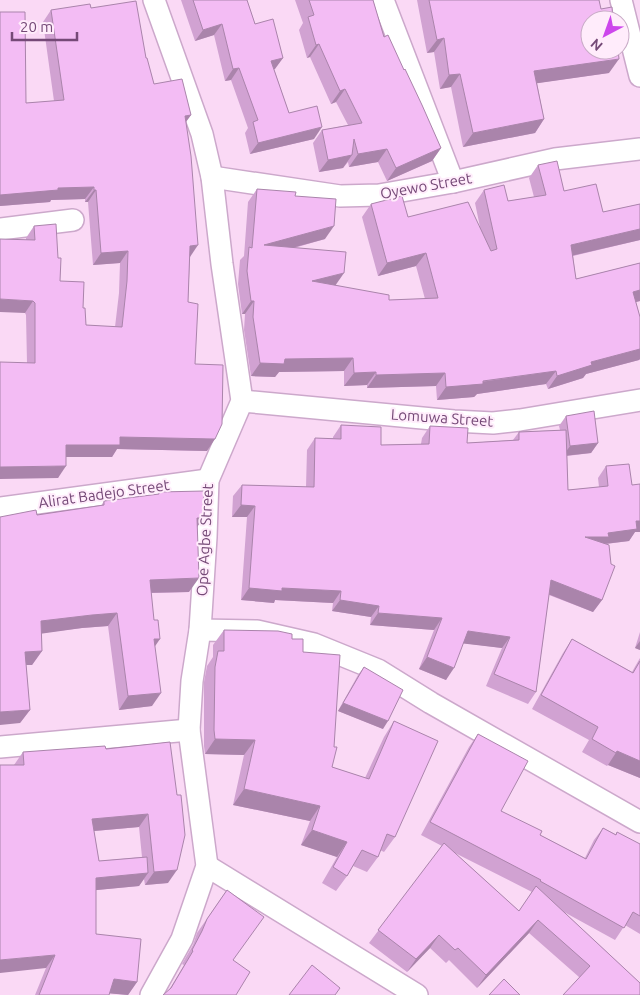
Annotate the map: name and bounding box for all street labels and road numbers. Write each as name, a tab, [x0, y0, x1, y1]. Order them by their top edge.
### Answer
street label: Oyewo Street	[379, 169, 473, 202]
street label: Lomuwa Street	[390, 405, 494, 430]
street label: Alirat Badejo Street	[37, 476, 171, 511]
street label: Ope Agbe Street	[193, 483, 216, 597]

